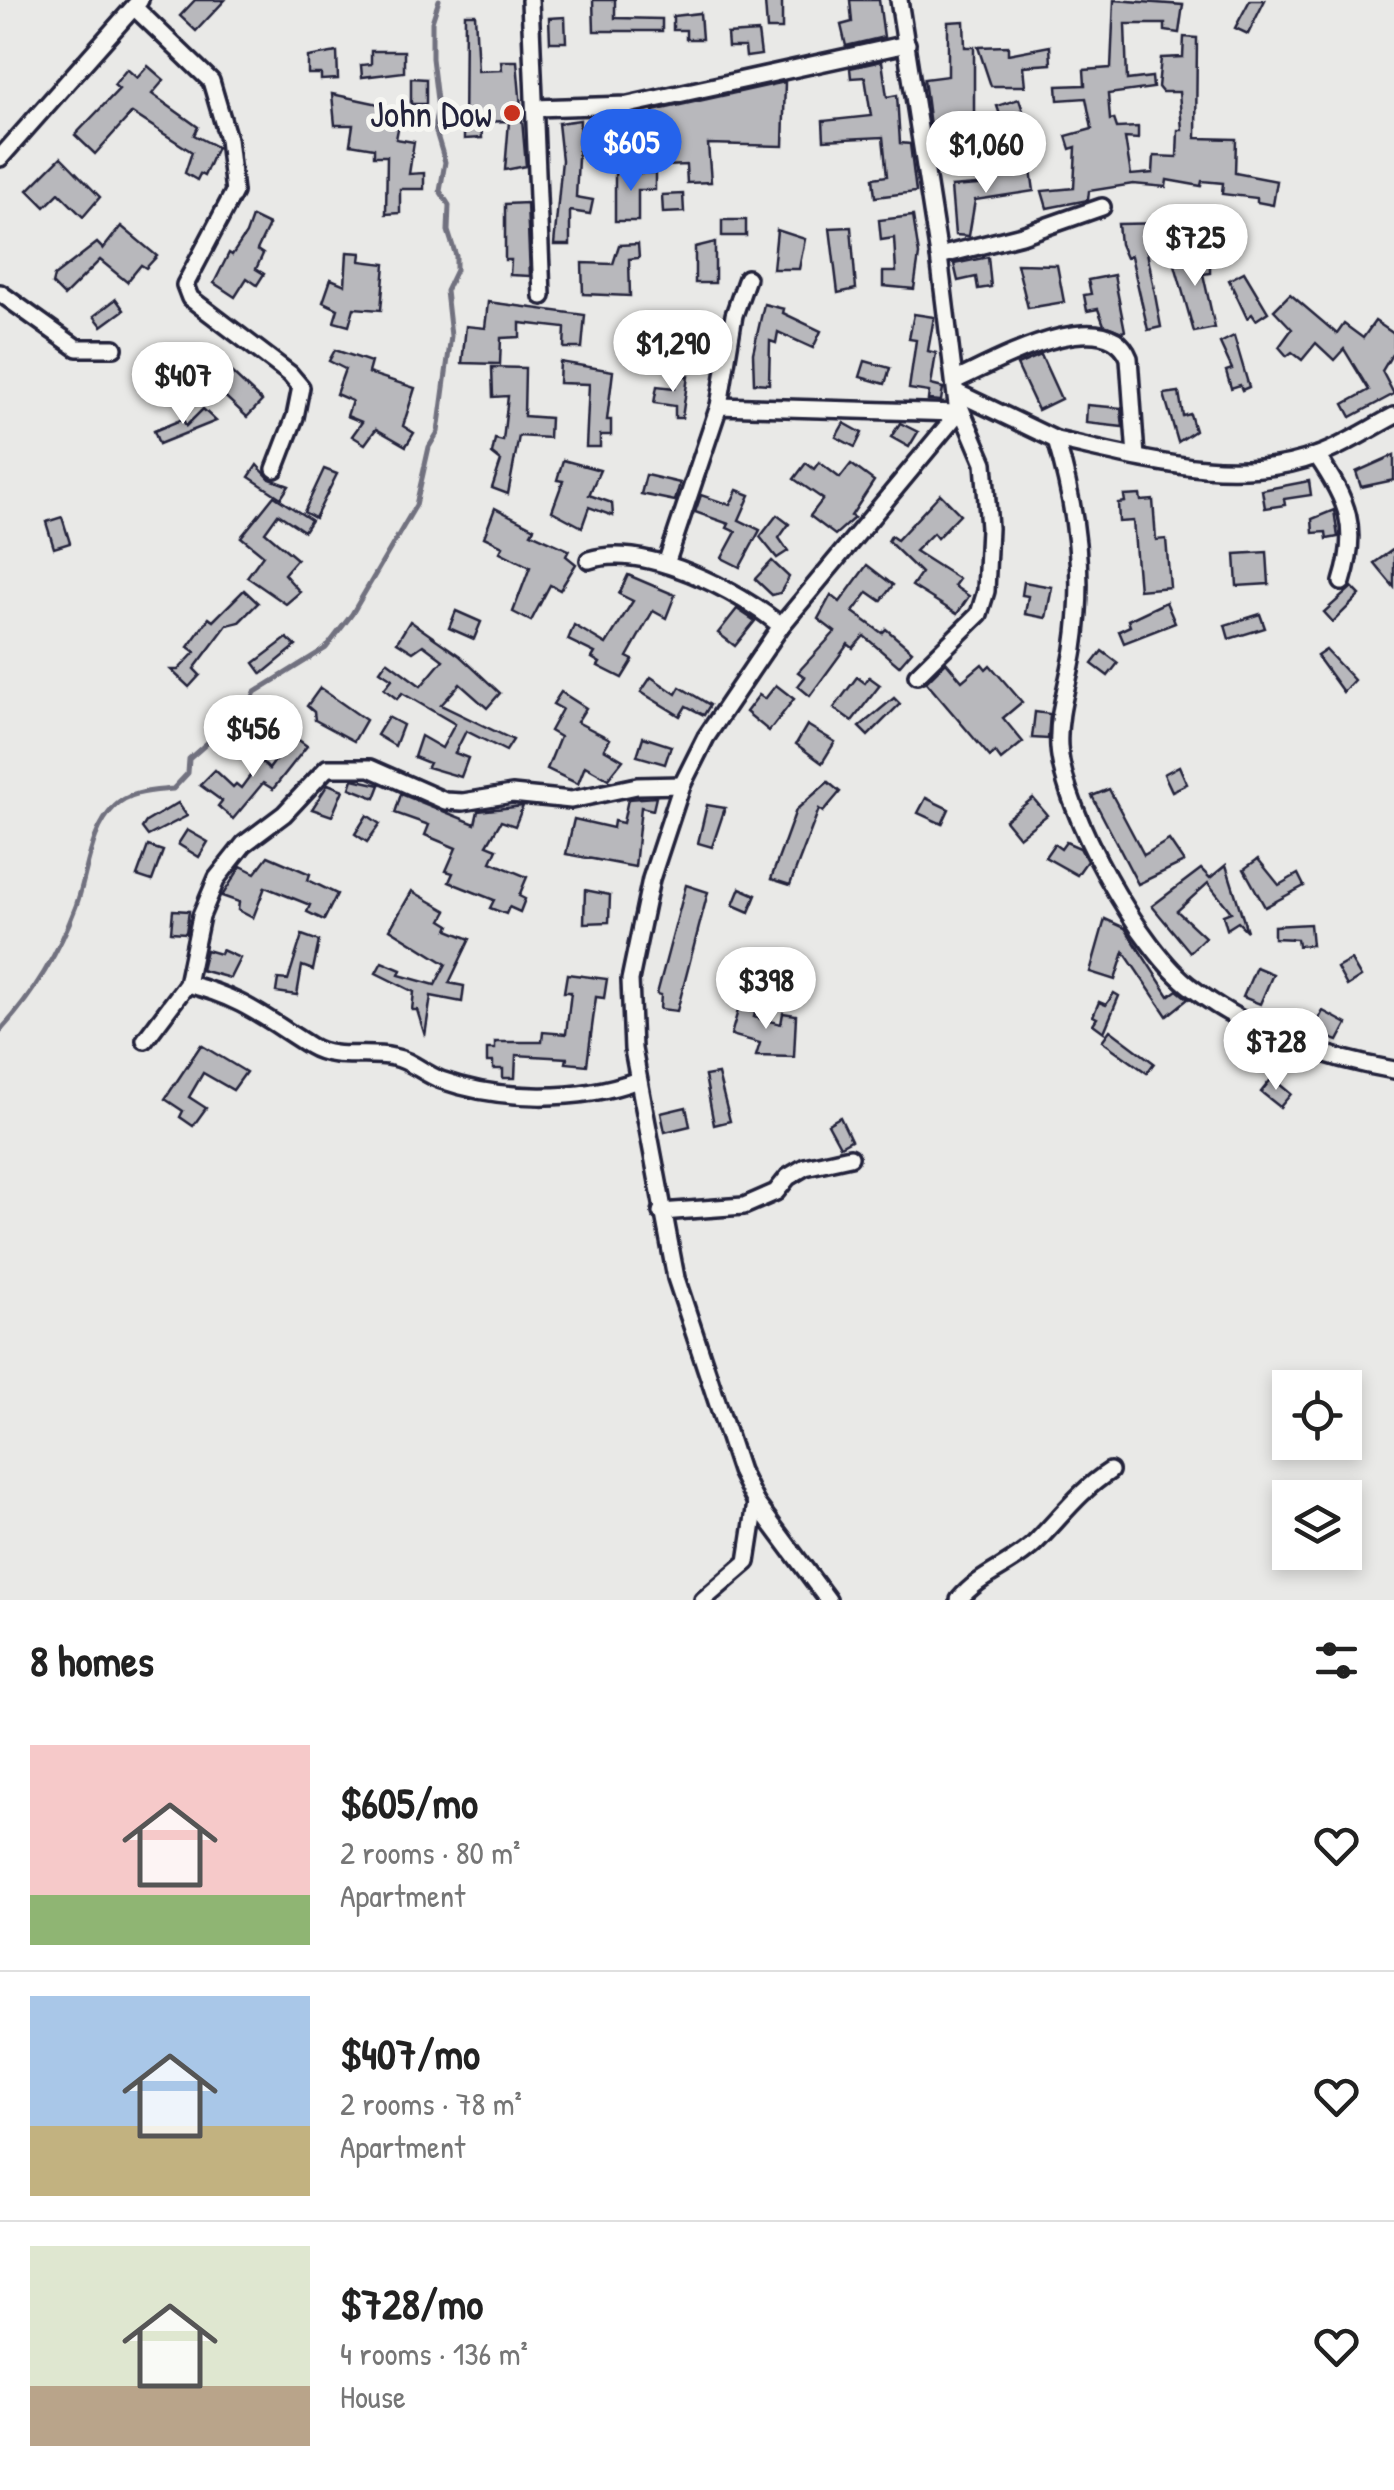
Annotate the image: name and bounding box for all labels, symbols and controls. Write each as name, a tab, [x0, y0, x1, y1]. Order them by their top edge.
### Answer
place label: John Dow	[370, 87, 492, 139]
marker: John Dow	[501, 102, 523, 124]
pin: $605	[572, 109, 690, 194]
pin: $1,060	[905, 111, 1067, 196]
text: $605	[603, 120, 659, 163]
text: $1,060	[948, 122, 1024, 165]
pin: $725	[1136, 204, 1254, 289]
text: $725	[1165, 215, 1225, 258]
pin: $1,290	[592, 310, 754, 395]
text: $1,290	[635, 321, 711, 364]
pin: $407	[124, 342, 242, 427]
text: $407	[154, 353, 212, 396]
pin: $456	[194, 695, 312, 780]
text: $456	[226, 706, 280, 749]
pin: $398	[707, 947, 825, 1032]
text: $398	[738, 958, 794, 1001]
pin: $728	[1217, 1008, 1335, 1093]
text: $728	[1246, 1019, 1306, 1062]
map controls	[1272, 1370, 1362, 1570]
button: locate	[1272, 1370, 1362, 1460]
button: layers	[1272, 1480, 1362, 1570]
text: 8 homes	[30, 1632, 154, 1689]
icon: filters	[1309, 1633, 1364, 1688]
text: $605/mo	[340, 1774, 478, 1831]
icon: home	[110, 1785, 230, 1905]
icon: heart	[1309, 1818, 1364, 1873]
text: 2 rooms · 80 m²	[340, 1831, 520, 1874]
text: Apartment	[340, 1874, 465, 1917]
text: $407/mo	[340, 2025, 480, 2082]
icon: home	[110, 2036, 230, 2156]
icon: heart	[1309, 2069, 1364, 2124]
text: 2 rooms · 78 m²	[340, 2082, 522, 2125]
text: Apartment	[340, 2125, 465, 2168]
text: $728/mo	[340, 2275, 483, 2332]
icon: home	[110, 2286, 230, 2406]
icon: heart	[1309, 2319, 1364, 2374]
text: 4 rooms · 136 m²	[340, 2332, 528, 2375]
text: House	[340, 2375, 406, 2418]

